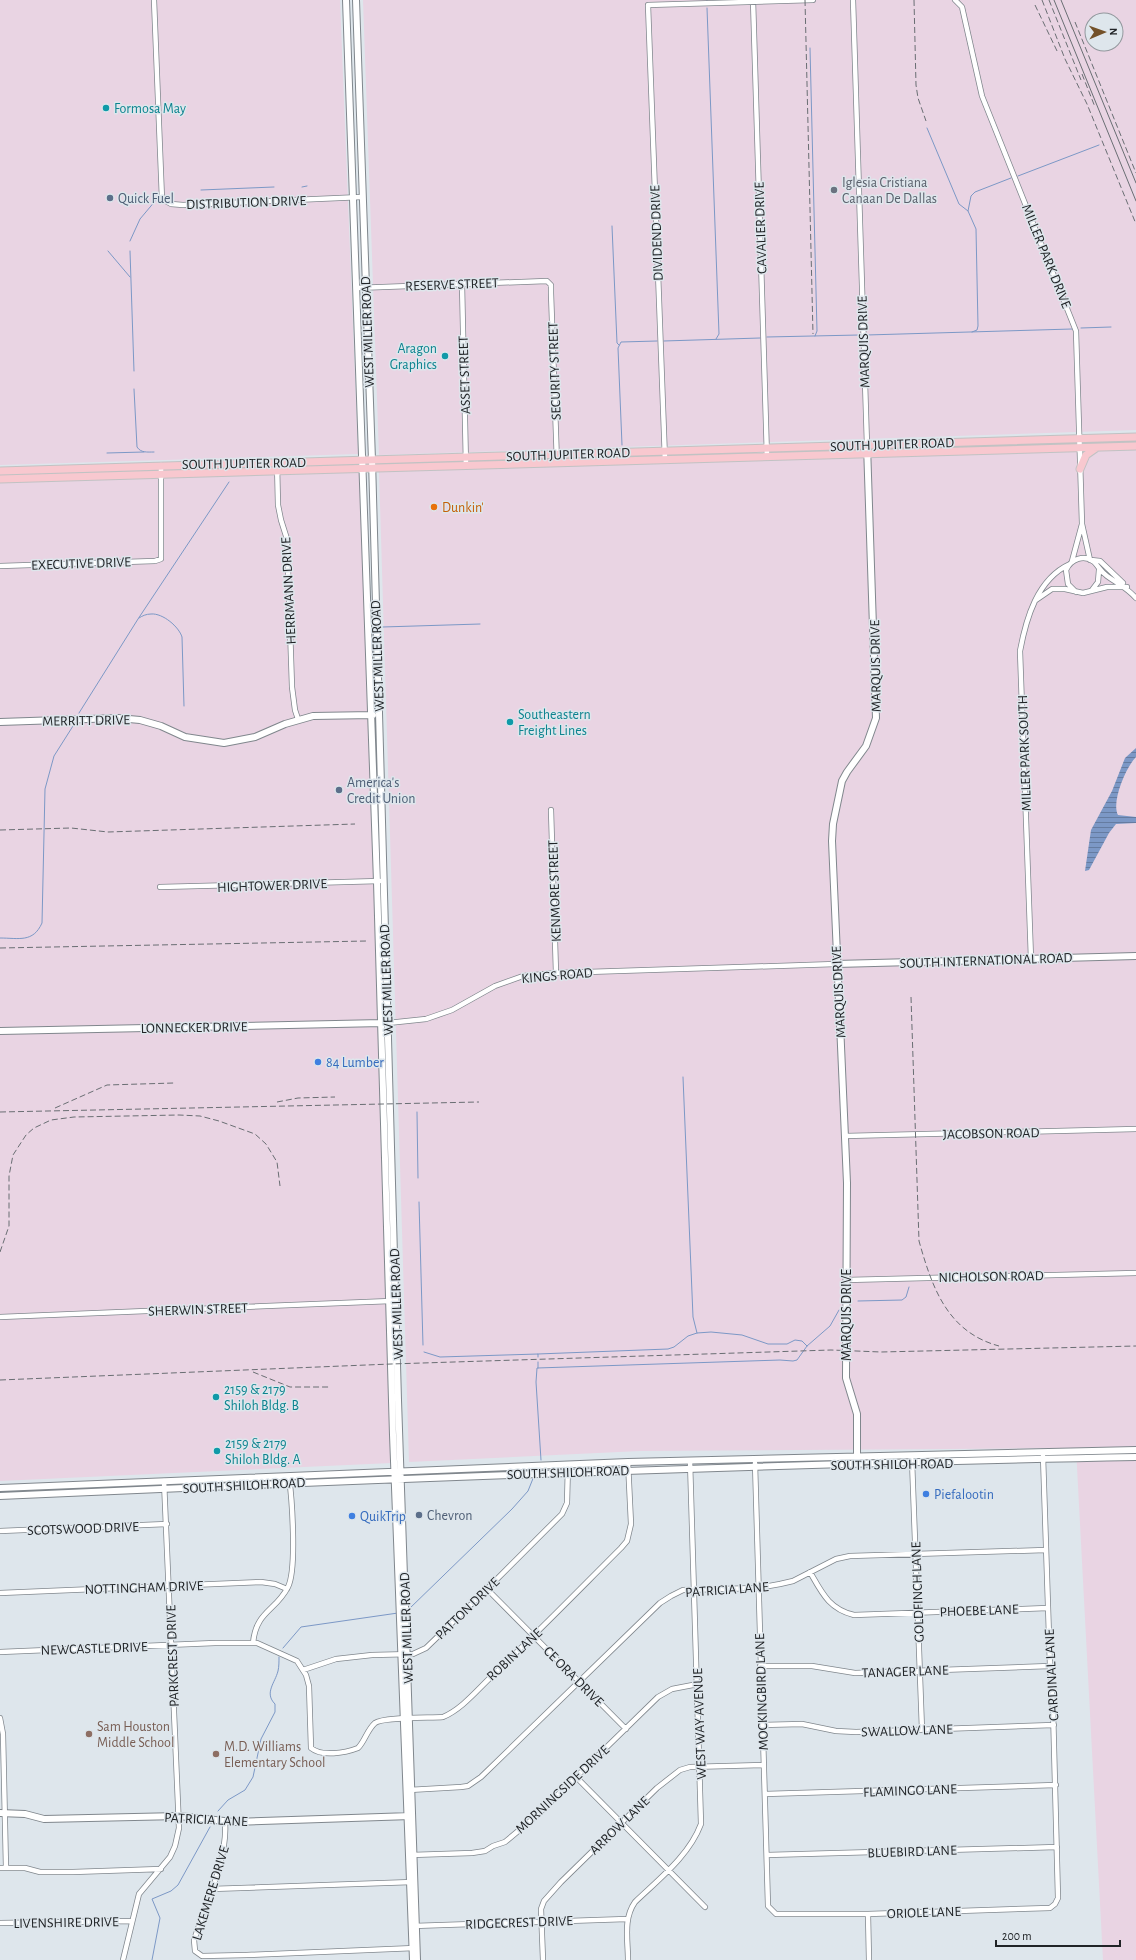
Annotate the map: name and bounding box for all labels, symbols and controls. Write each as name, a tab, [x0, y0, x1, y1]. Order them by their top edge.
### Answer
north arrow	[1084, 12, 1124, 52]
text: N	[1108, 28, 1119, 36]
place label: Formosa May	[114, 102, 186, 116]
marker: Formosa May	[101, 103, 111, 113]
place label: Iglesia Cristiana Canaan De Dallas	[842, 176, 937, 206]
street label: CAVALIER DRIVE	[752, 181, 770, 274]
street label: DIVIDEND DRIVE	[648, 185, 666, 281]
marker: Iglesia Cristiana Canaan De Dallas	[829, 185, 839, 195]
place label: Quick Fuel	[118, 192, 174, 206]
marker: Quick Fuel	[105, 193, 115, 203]
street label: DISTRIBUTION DRIVE	[186, 194, 306, 212]
street label: MILLER PARK DRIVE	[1019, 202, 1073, 311]
street label: WEST MILLER ROAD	[359, 276, 377, 388]
street label: RESERVE STREET	[405, 276, 499, 294]
street label: MARQUIS DRIVE	[855, 295, 873, 388]
street label: SECURITY STREET	[546, 321, 564, 420]
street label: ASSET STREET	[457, 335, 473, 414]
place label: Aragon Graphics	[390, 342, 437, 372]
marker: Aragon Graphics	[440, 351, 450, 361]
street label: SOUTH JUPITER ROAD	[830, 436, 954, 454]
street label: SOUTH JUPITER ROAD	[506, 446, 630, 464]
street label: SOUTH JUPITER ROAD	[182, 456, 306, 472]
place label: Dunkin'	[442, 501, 484, 515]
marker: Dunkin'	[429, 502, 439, 512]
street label: HERRMANN DRIVE	[279, 537, 299, 645]
street label: EXECUTIVE DRIVE	[31, 555, 131, 573]
street label: WEST MILLER ROAD	[369, 600, 387, 712]
street label: MARQUIS DRIVE	[868, 620, 884, 712]
street label: MILLER PARK SOUTH	[1016, 695, 1034, 811]
place label: Southeastern Freight Lines	[518, 708, 591, 738]
street label: MERRITT DRIVE	[42, 713, 130, 729]
marker: Southeastern Freight Lines	[505, 717, 515, 727]
place label: America's Credit Union	[347, 776, 415, 806]
marker: America's Credit Union	[334, 785, 344, 795]
street label: KENMORE STREET	[546, 840, 564, 942]
street label: HIGHTOWER DRIVE	[217, 877, 328, 895]
street label: WEST MILLER ROAD	[378, 924, 396, 1036]
street label: MARQUIS DRIVE	[830, 945, 848, 1038]
street label: SOUTH INTERNATIONAL ROAD	[899, 951, 1073, 971]
street label: KINGS ROAD	[521, 966, 593, 986]
street label: LONNECKER DRIVE	[141, 1020, 248, 1036]
place label: 84 Lumber	[326, 1056, 384, 1070]
marker: 84 Lumber	[313, 1057, 323, 1067]
street label: JACOBSON ROAD	[943, 1126, 1040, 1142]
street label: WEST MILLER ROAD	[388, 1248, 406, 1360]
street label: MARQUIS DRIVE	[840, 1269, 854, 1361]
street label: NICHOLSON ROAD	[938, 1269, 1044, 1285]
street label: SHERWIN STREET	[148, 1301, 248, 1319]
place label: 2159 & 2179 Shiloh Bldg. B	[224, 1383, 299, 1413]
marker: 2159 & 2179 Shiloh Bldg. B	[211, 1392, 221, 1402]
place label: 2159 & 2179 Shiloh Bldg. A	[225, 1437, 301, 1467]
marker: 2159 & 2179 Shiloh Bldg. A	[212, 1446, 222, 1456]
street label: SOUTH SHILOH ROAD	[831, 1457, 953, 1473]
street label: SOUTH SHILOH ROAD	[507, 1464, 629, 1482]
street label: SOUTH SHILOH ROAD	[183, 1476, 306, 1496]
place label: Piefalootin	[934, 1488, 994, 1502]
marker: Piefalootin	[921, 1489, 931, 1499]
place label: Chevron	[427, 1509, 472, 1523]
place label: QuikTrip	[360, 1510, 406, 1524]
marker: Chevron	[414, 1510, 424, 1520]
marker: QuikTrip	[347, 1511, 357, 1521]
street label: SCOTSWOOD DRIVE	[27, 1520, 139, 1538]
street label: GOLDFINCH LANE	[909, 1541, 927, 1643]
street label: WEST MILLER ROAD	[398, 1572, 416, 1684]
street label: PATTON DRIVE	[433, 1575, 503, 1643]
street label: NOTTINGHAM DRIVE	[84, 1579, 204, 1597]
street label: PATRICIA LANE	[685, 1580, 770, 1600]
street label: PHOEBE LANE	[939, 1603, 1019, 1619]
street label: PARKCREST DRIVE	[164, 1604, 182, 1707]
street label: ROBIN LANE	[484, 1626, 545, 1684]
street label: CARDINAL LANE	[1043, 1628, 1061, 1721]
street label: MOCKINGBIRD LANE	[753, 1633, 771, 1751]
street label: NEWCASTLE DRIVE	[40, 1640, 148, 1658]
street label: CE ORA DRIVE	[541, 1644, 606, 1710]
street label: TANAGER LANE	[861, 1663, 949, 1681]
street label: WEST WAY AVENUE	[691, 1668, 709, 1780]
place label: Sam Houston Middle School	[97, 1720, 174, 1750]
street label: SWALLOW LANE	[861, 1722, 953, 1740]
marker: Sam Houston Middle School	[84, 1729, 94, 1739]
place label: M.D. Williams Elementary School	[224, 1740, 326, 1770]
street label: MORNINGSIDE DRIVE	[513, 1743, 612, 1837]
marker: M.D. Williams Elementary School	[211, 1749, 221, 1759]
street label: FLAMINGO LANE	[863, 1782, 957, 1800]
street label: ARROW LANE	[587, 1794, 653, 1858]
street label: PATRICIA LANE	[164, 1811, 248, 1829]
street label: BLUEBIRD LANE	[867, 1843, 957, 1861]
street label: LAKEMERE DRIVE	[190, 1844, 232, 1942]
street label: ORIOLE LANE	[887, 1905, 962, 1921]
street label: RIDGECREST DRIVE	[465, 1914, 573, 1932]
street label: LIVENSHIRE DRIVE	[13, 1915, 119, 1931]
scale bar	[996, 1922, 1120, 1948]
text: 200 m	[1002, 1930, 1032, 1942]

